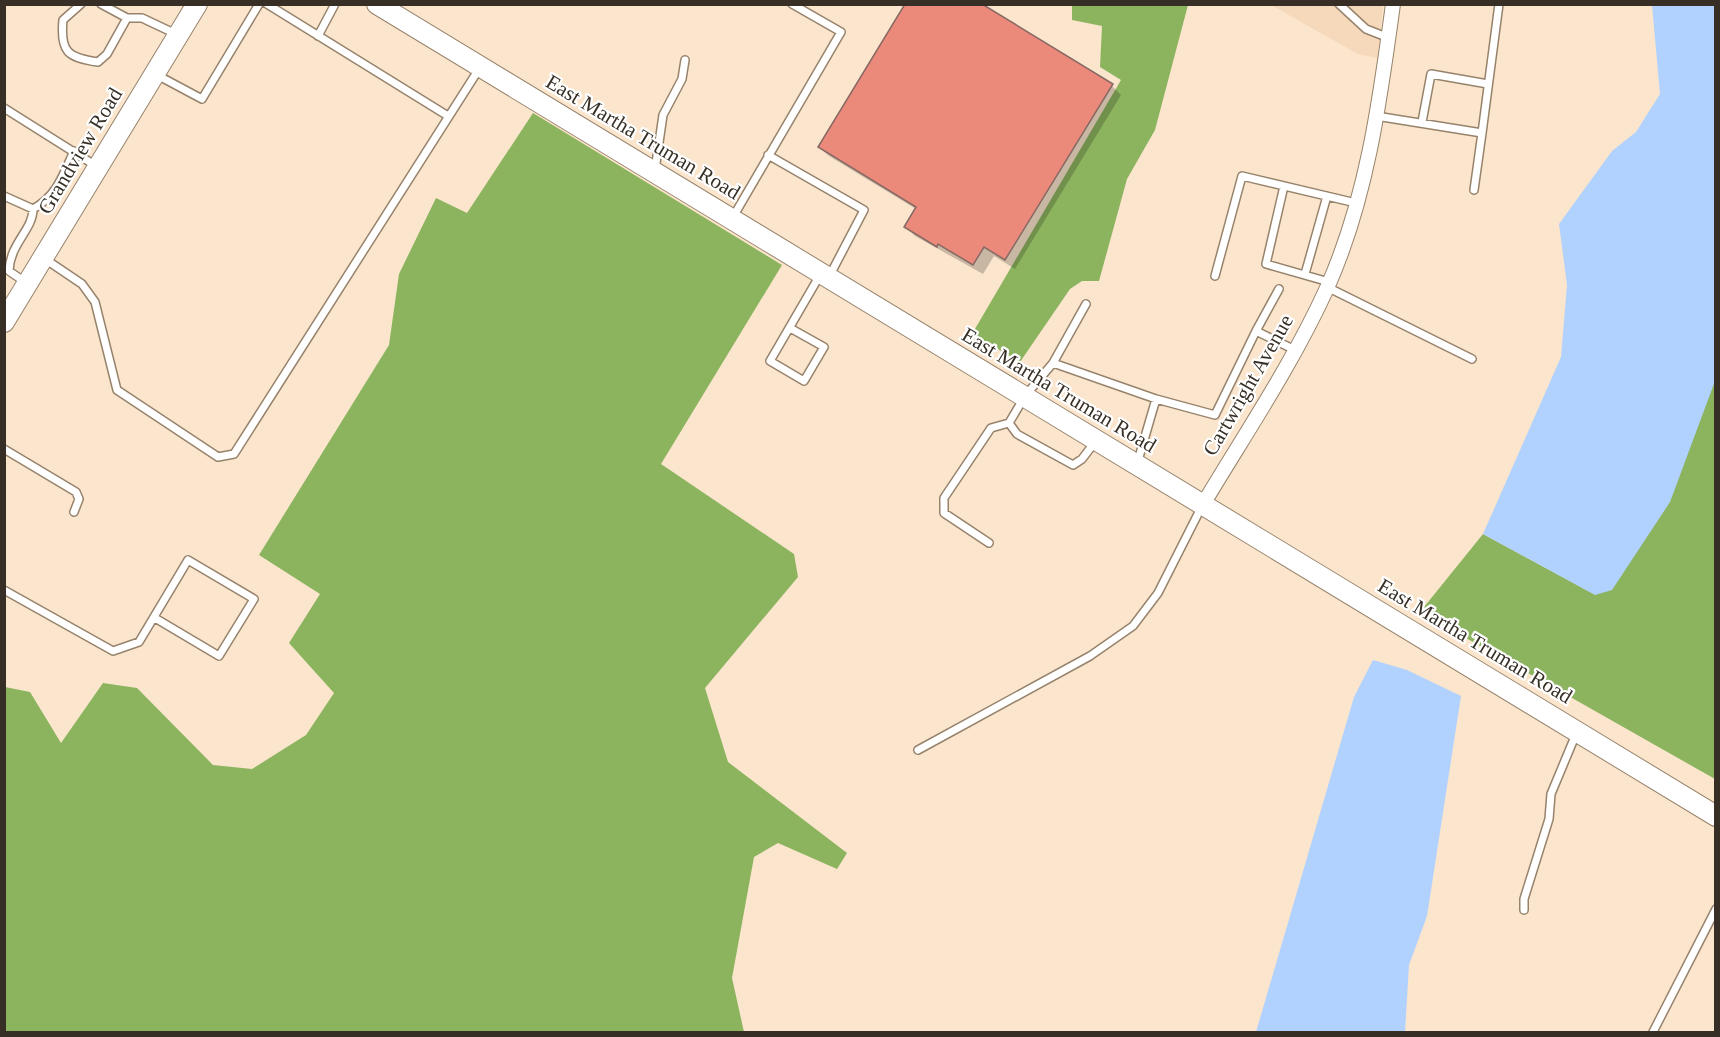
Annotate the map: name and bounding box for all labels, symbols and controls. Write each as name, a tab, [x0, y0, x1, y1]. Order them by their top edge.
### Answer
street label: East Martha Truman Road	[542, 69, 745, 205]
street label: Grandview Road	[33, 83, 127, 218]
street label: Cartwright Avenue	[1198, 310, 1298, 460]
street label: East Martha Truman Road	[958, 322, 1161, 458]
street label: East Martha Truman Road	[1374, 573, 1577, 709]

